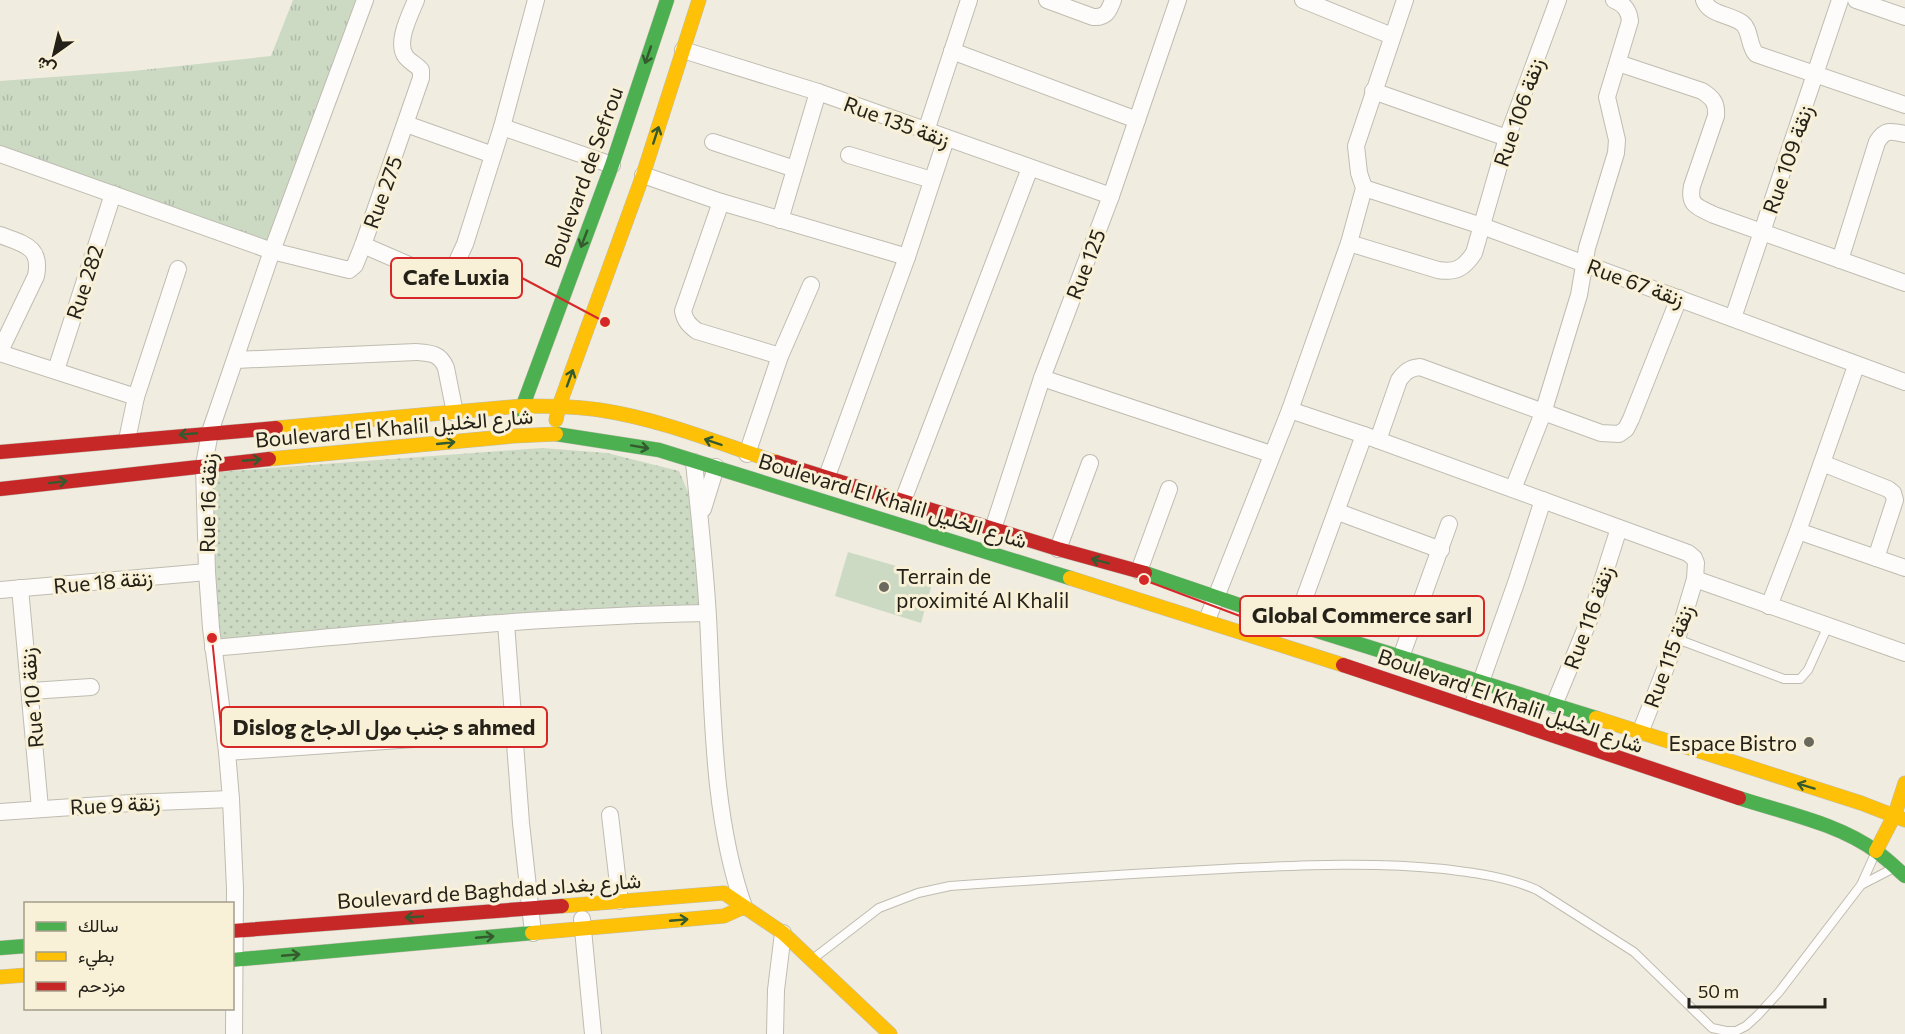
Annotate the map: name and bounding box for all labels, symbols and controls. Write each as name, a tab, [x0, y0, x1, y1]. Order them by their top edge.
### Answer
north arrow	[24, 24, 84, 84]
one-way arrow	[642, 46, 653, 64]
text: ش	[32, 53, 59, 80]
street label: Rue 106 زنقة	[1488, 54, 1550, 170]
street label: Boulevard de Sefrou	[539, 83, 627, 271]
street label: Rue 135 زنقة	[840, 90, 953, 154]
street label: Rue 109 زنقة	[1757, 101, 1819, 217]
one-way arrow	[651, 126, 662, 145]
street label: Rue 275	[357, 152, 407, 232]
street label: Rue 125	[1060, 225, 1110, 303]
one-way arrow	[578, 230, 589, 248]
street label: Rue 282	[60, 242, 108, 322]
street label: Rue 67 زنقة	[1583, 253, 1688, 313]
callout: Cafe Luxia	[391, 258, 522, 298]
text: Cafe Luxia	[403, 263, 509, 290]
one-way arrow	[565, 369, 576, 388]
street label: Boulevard El Khalil شارع الخليل	[254, 402, 534, 455]
one-way arrow	[178, 429, 198, 440]
one-way arrow	[704, 436, 722, 447]
one-way arrow	[436, 437, 455, 448]
one-way arrow	[629, 442, 649, 453]
street label: Boulevard El Khalil شارع الخليل	[755, 447, 1030, 556]
street label: Rue 16 زنقة	[194, 453, 222, 553]
one-way arrow	[241, 454, 261, 465]
one-way arrow	[48, 477, 68, 488]
one-way arrow	[1091, 554, 1110, 566]
street label: Rue 116 زنقة	[1558, 562, 1620, 673]
place label: Terrain de proximité Al Khalil	[896, 563, 1069, 612]
street label: Rue 18 زنقة	[52, 564, 154, 600]
marker: Terrain de proximité Al Khalil	[877, 580, 891, 594]
callout: Global Commerce sarl	[1240, 596, 1484, 636]
text: Global Commerce sarl	[1252, 601, 1472, 628]
street label: Rue 115 زنقة	[1638, 601, 1700, 712]
street label: Boulevard El Khalil شارع الخليل	[1374, 643, 1647, 760]
street label: Rue 10 زنقة	[14, 647, 50, 749]
callout: Dislog جنب مول الدجاج s ahmed	[221, 707, 547, 747]
text: Dislog جنب مول الدجاج s ahmed	[233, 713, 535, 742]
place label: Espace Bistro	[1669, 730, 1797, 755]
marker: Espace Bistro	[1802, 735, 1816, 749]
one-way arrow	[1797, 780, 1816, 791]
street label: Rue 9 زنقة	[69, 789, 161, 821]
street label: Boulevard de Baghdad شارع بغداد	[336, 867, 642, 916]
legend	[24, 902, 234, 1010]
one-way arrow	[405, 911, 425, 922]
text: سالك	[78, 914, 118, 936]
one-way arrow	[669, 914, 689, 925]
one-way arrow	[475, 931, 494, 942]
text: بطيء	[78, 944, 114, 971]
one-way arrow	[280, 949, 300, 960]
scale bar	[1689, 971, 1826, 1009]
text: مزدحم	[78, 974, 125, 998]
text: 50 m	[1698, 980, 1739, 1002]

